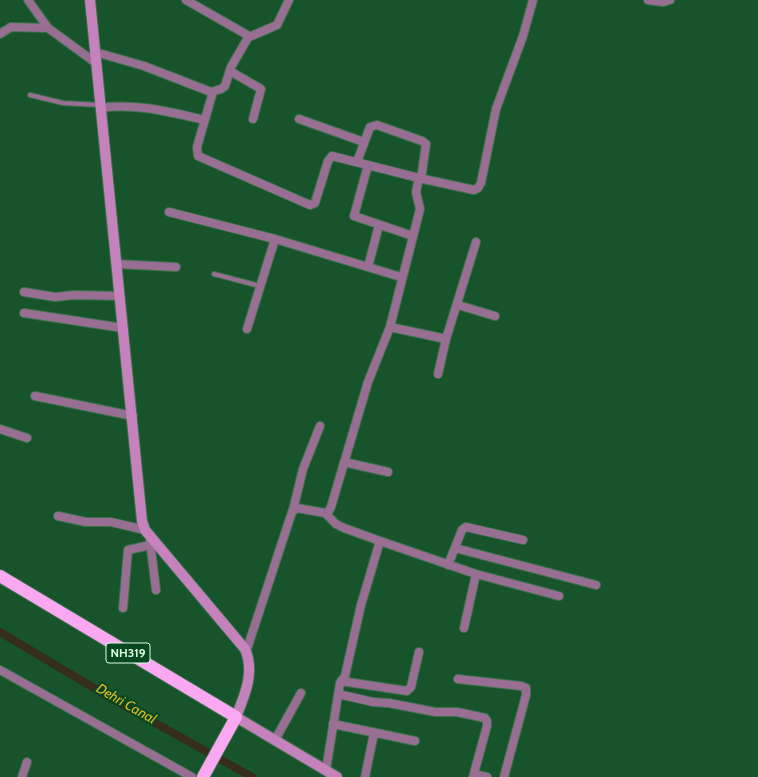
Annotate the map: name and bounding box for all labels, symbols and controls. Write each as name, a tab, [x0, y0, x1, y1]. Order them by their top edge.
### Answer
road number: NH319	[106, 643, 150, 663]
water label: Dehri Canal	[93, 680, 159, 728]

